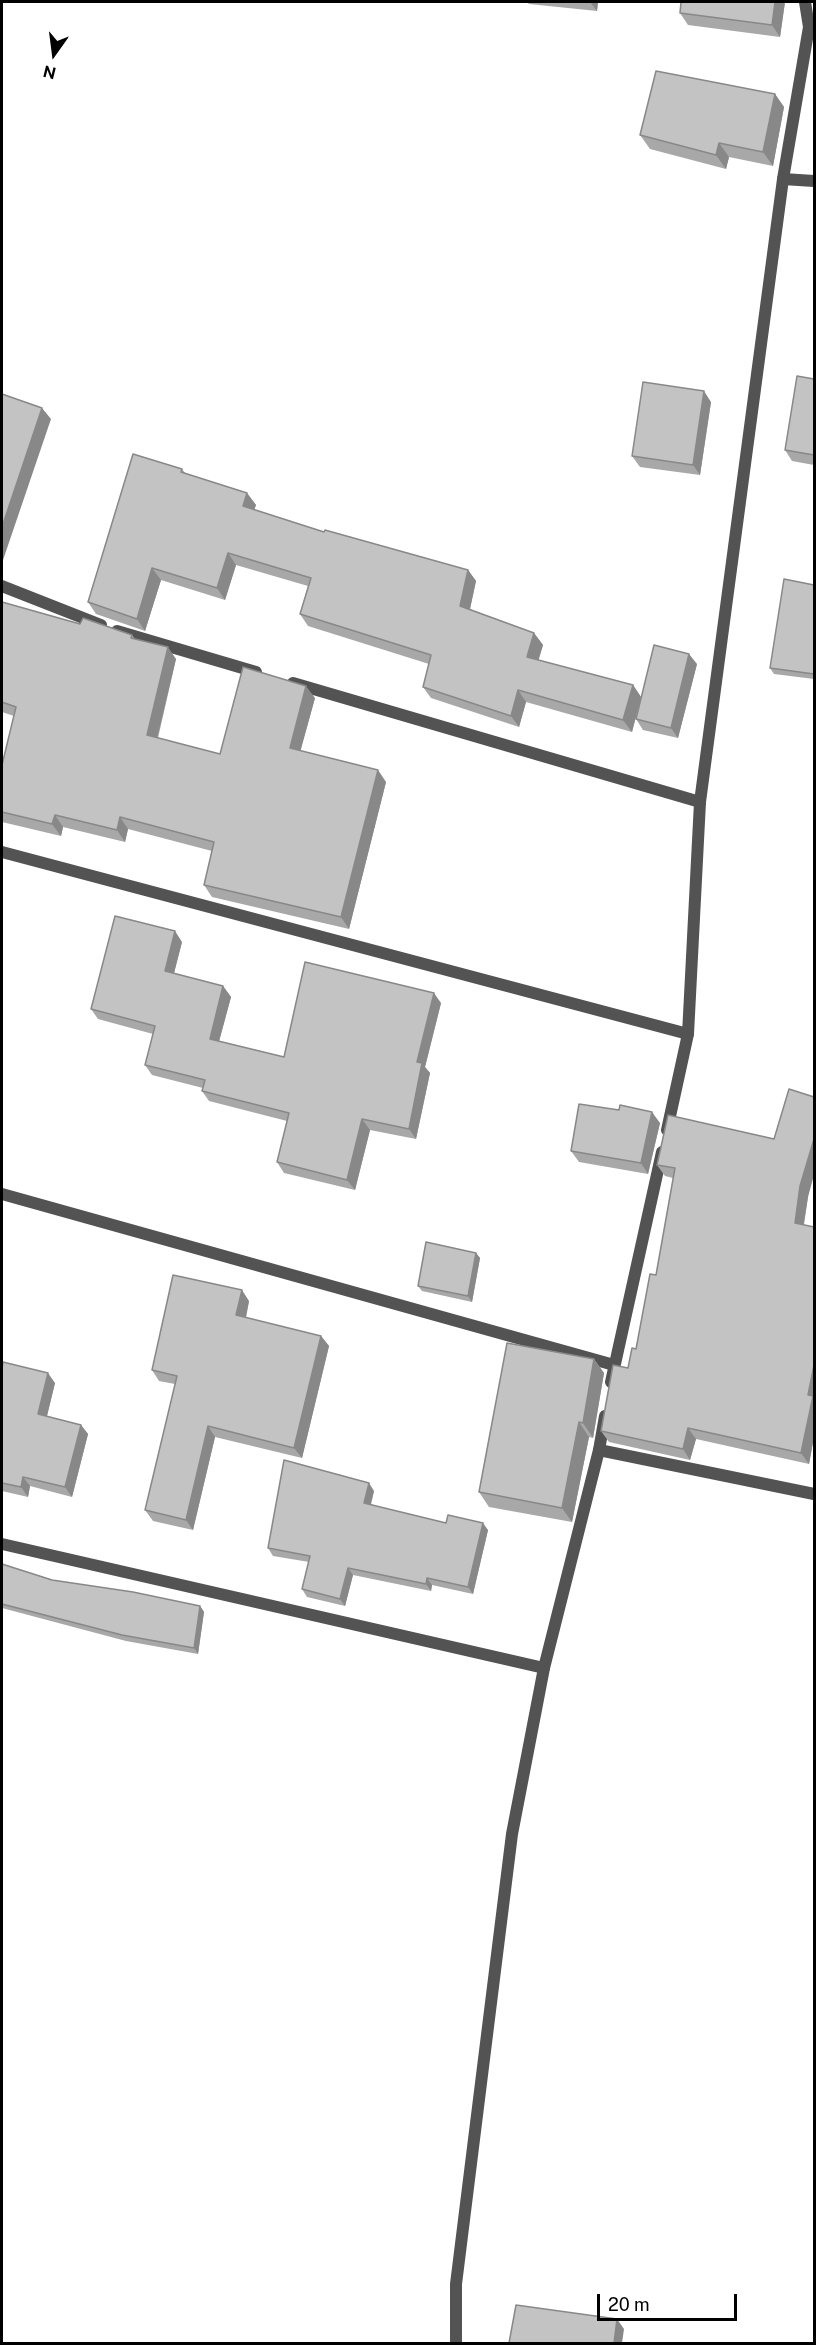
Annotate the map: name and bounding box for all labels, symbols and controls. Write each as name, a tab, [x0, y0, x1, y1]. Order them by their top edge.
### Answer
north arrow	[24, 24, 84, 84]
text: N	[41, 61, 58, 83]
scale bar	[600, 2282, 740, 2320]
text: 20 m	[608, 2294, 650, 2315]

